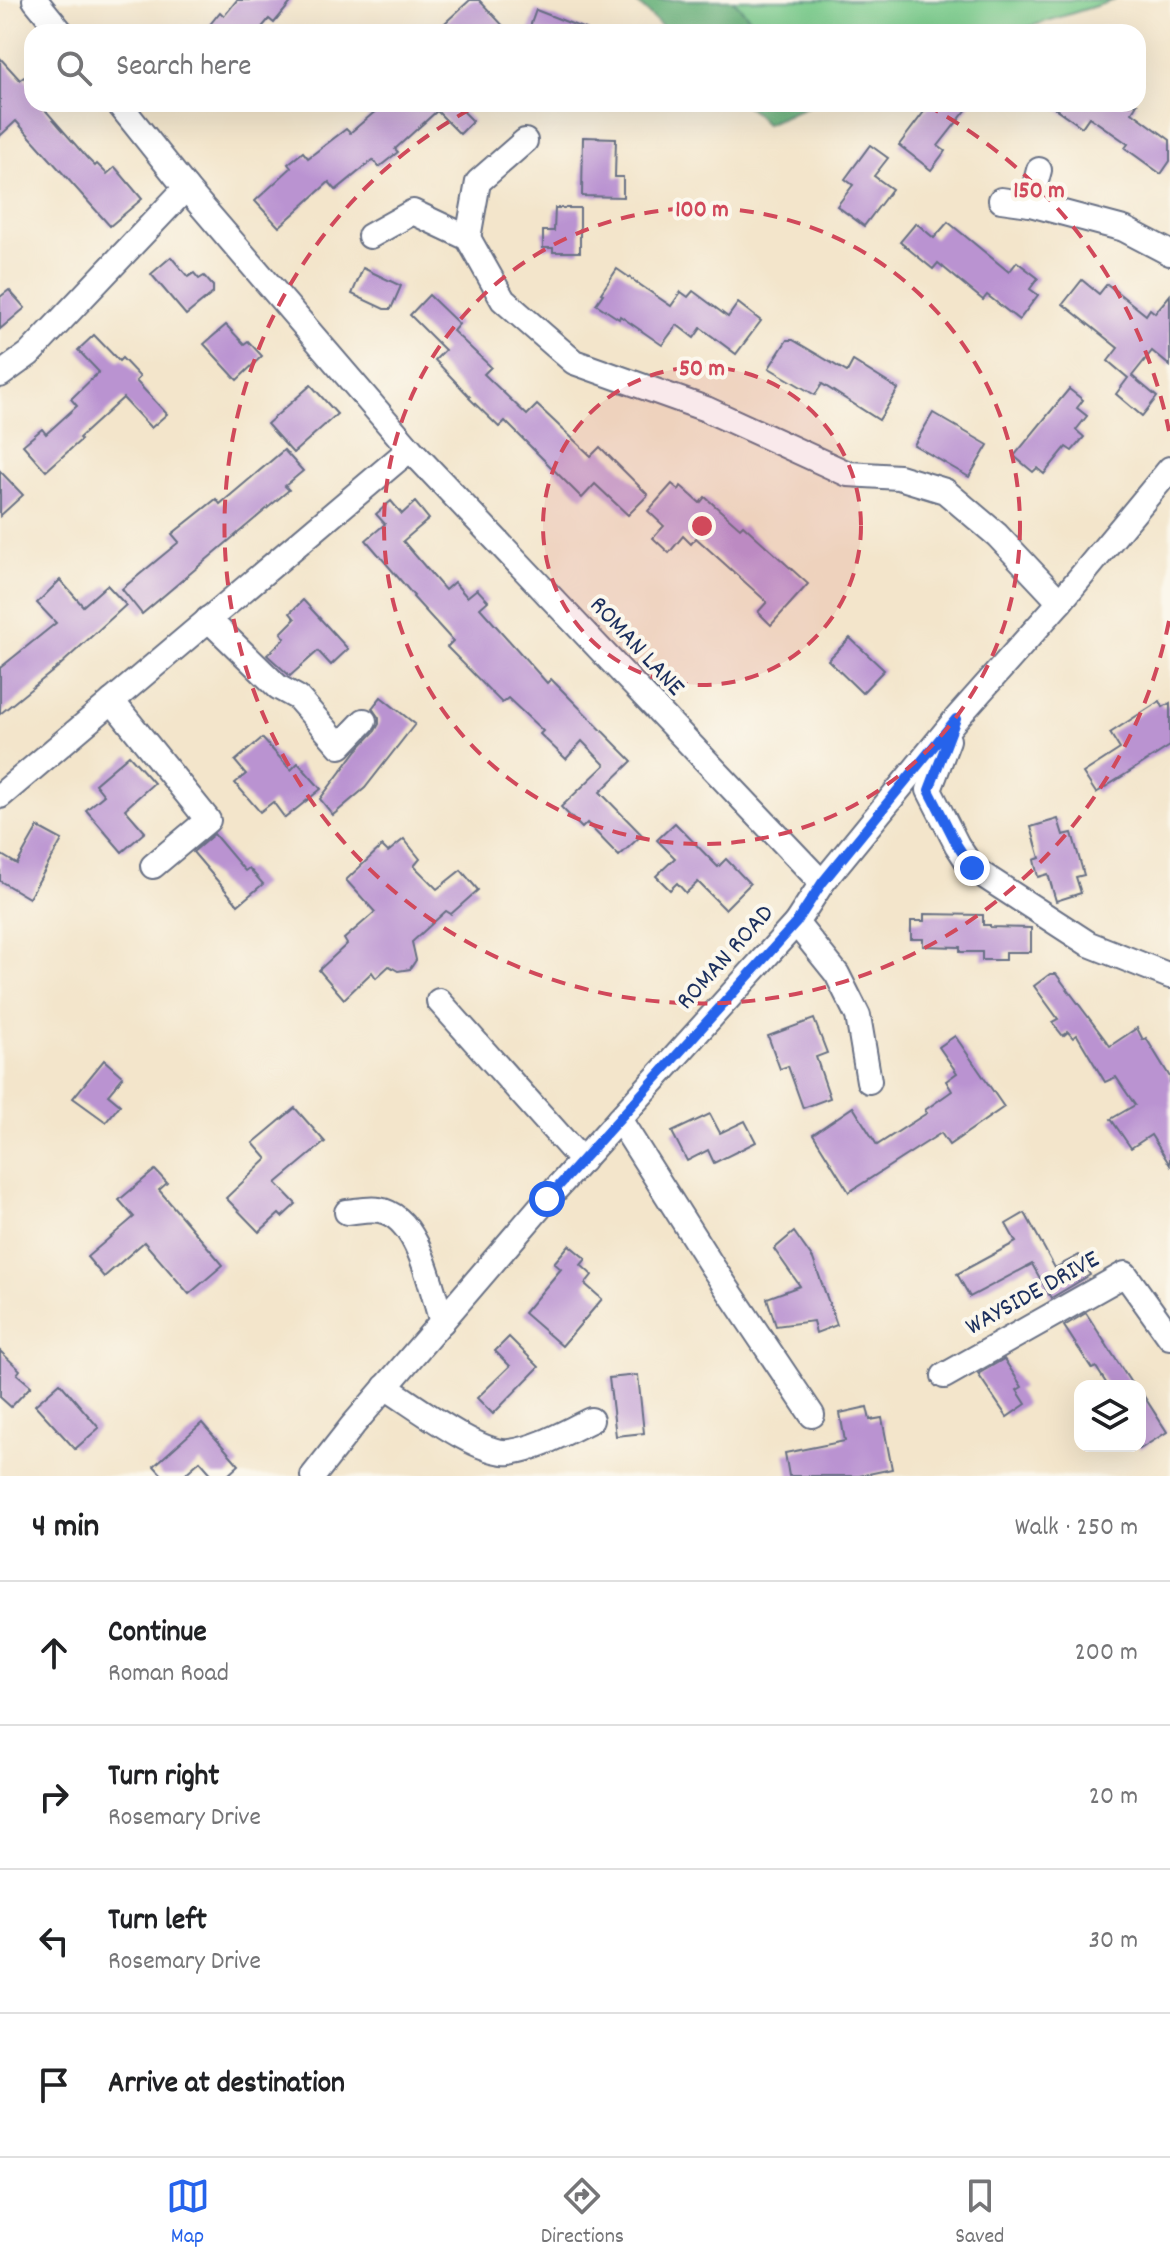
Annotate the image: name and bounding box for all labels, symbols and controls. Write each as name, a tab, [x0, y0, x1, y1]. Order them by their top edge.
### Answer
search box	[24, 24, 1146, 112]
icon: search	[52, 46, 96, 90]
text: Search here	[116, 47, 252, 90]
text: 150 m	[1013, 175, 1065, 209]
text: 100 m	[675, 194, 729, 228]
text: 50 m	[679, 353, 725, 387]
centre of rings	[688, 512, 716, 540]
street label: ROMAN LANE	[580, 589, 692, 706]
route end	[954, 850, 990, 886]
street label: ROMAN ROAD	[668, 897, 784, 1019]
route start	[529, 1181, 565, 1217]
street label: WAYSIDE DRIVE	[959, 1242, 1107, 1346]
map controls	[1074, 1380, 1146, 1452]
button: layers	[1074, 1380, 1146, 1452]
text: 4 min	[32, 1504, 99, 1553]
text: Walk · 250 m	[1015, 1510, 1138, 1547]
text: Continue	[108, 1613, 207, 1656]
icon: ahead	[32, 1631, 76, 1675]
text: 200 m	[1074, 1635, 1138, 1672]
text: Roman Road	[108, 1656, 229, 1693]
text: Turn right	[108, 1757, 219, 1800]
icon: right	[32, 1775, 76, 1819]
text: 20 m	[1089, 1779, 1138, 1816]
text: Rosemary Drive	[108, 1800, 261, 1837]
text: Turn left	[108, 1901, 207, 1944]
icon: left	[32, 1919, 76, 1963]
text: 30 m	[1088, 1923, 1138, 1960]
text: Rosemary Drive	[108, 1944, 261, 1981]
icon: arrive	[32, 2063, 76, 2107]
text: Arrive at destination	[108, 2064, 345, 2107]
tab: Map	[166, 2174, 210, 2253]
tab: Directions	[541, 2174, 624, 2253]
tab: Saved	[955, 2174, 1004, 2253]

